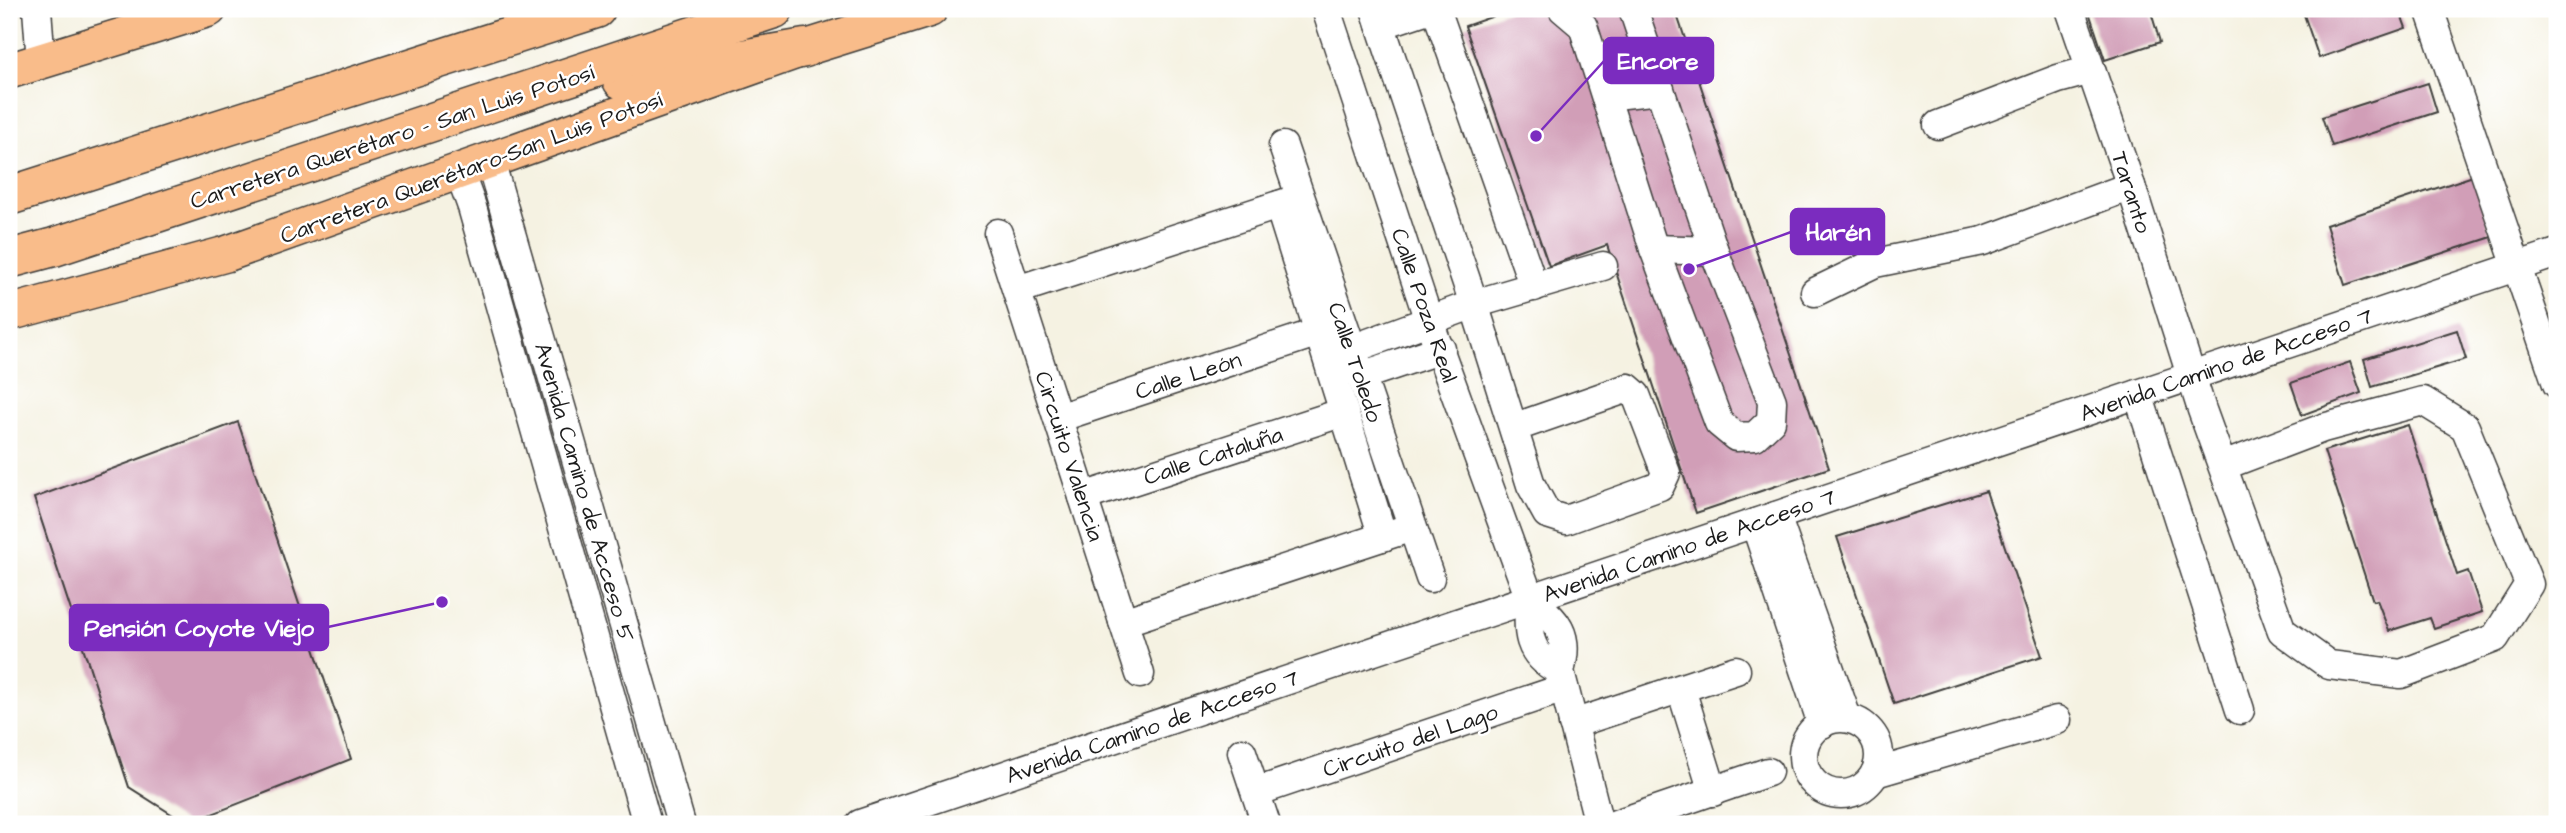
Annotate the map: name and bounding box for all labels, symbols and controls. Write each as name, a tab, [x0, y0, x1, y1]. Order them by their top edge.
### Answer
callout: Encore	[1604, 38, 1713, 83]
text: Encore	[1617, 45, 1699, 79]
street label: Carretera Querétaro - San Luis Potosí	[186, 56, 599, 218]
street label: Carretera Querétaro-San Luis Potosí	[276, 84, 667, 252]
street label: Taranto	[2103, 147, 2159, 237]
callout: Harén	[1791, 209, 1884, 254]
text: Harén	[1806, 216, 1870, 250]
street label: Calle Poza Real	[1383, 224, 1465, 387]
street label: Calle Toledo	[1320, 298, 1391, 427]
street label: Avenida Camino de Acceso 7	[2076, 300, 2377, 430]
street label: Avenida Camino de Acceso 5	[526, 339, 642, 645]
street label: Calle León	[1131, 344, 1245, 408]
street label: Circuito Valencia	[1026, 367, 1112, 546]
street label: Calle Cataluña	[1140, 418, 1287, 493]
street label: Avenida Camino de Acceso 7	[1539, 481, 1840, 611]
callout: Pensión Coyote Viejo	[70, 605, 328, 650]
text: Pensión Coyote Viejo	[84, 612, 314, 648]
street label: Avenida Camino de Acceso 7	[1002, 662, 1303, 792]
street label: Circuito del Lago	[1319, 696, 1502, 787]

